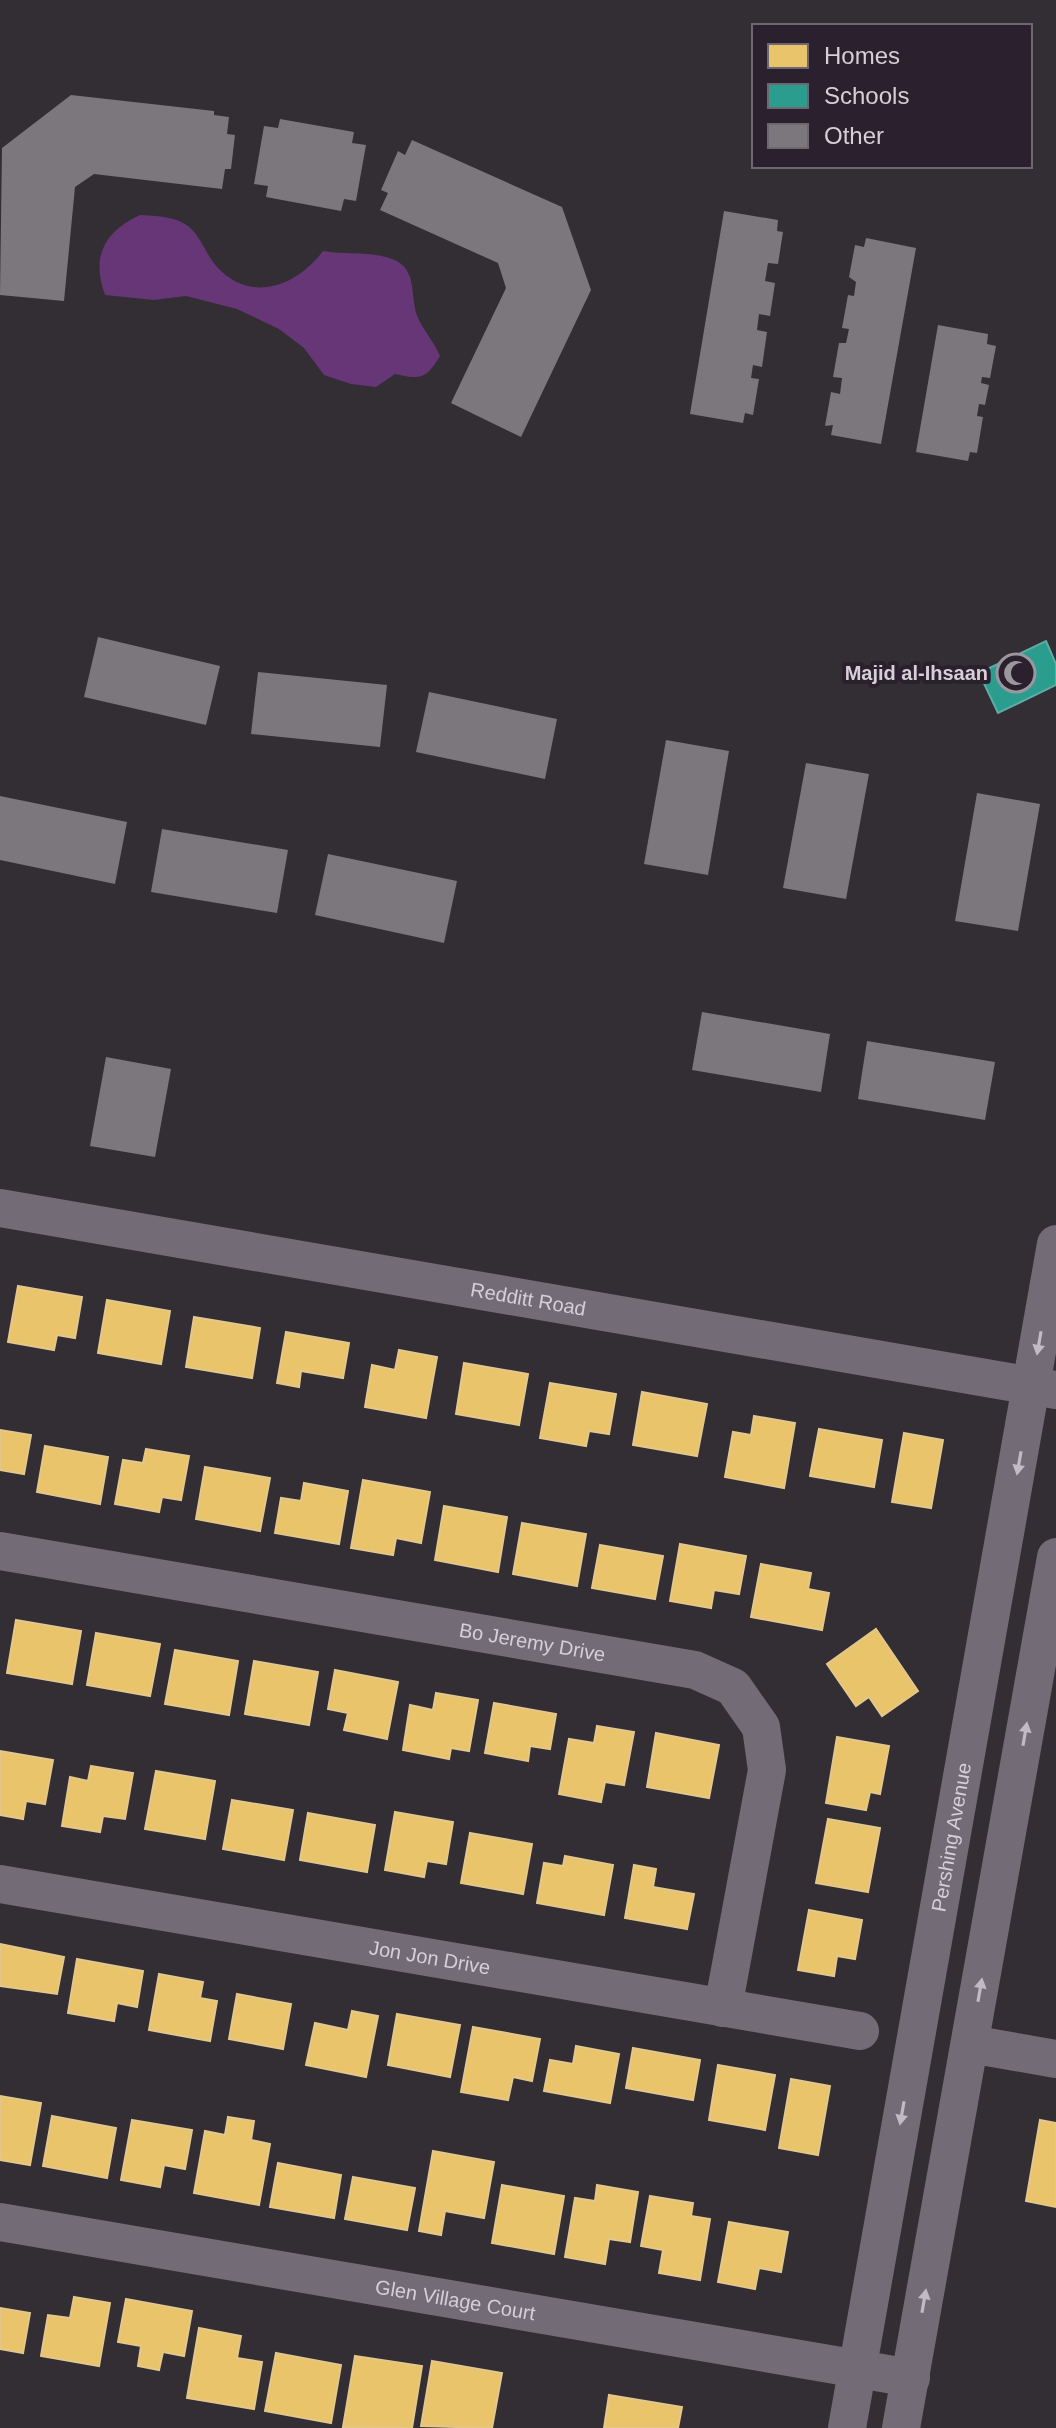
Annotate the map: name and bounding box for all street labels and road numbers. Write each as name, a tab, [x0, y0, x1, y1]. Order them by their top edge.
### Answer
street label: Redditt Road	[469, 1278, 588, 1320]
street label: Bo Jeremy Drive	[458, 1619, 607, 1665]
street label: Pershing Avenue	[927, 1761, 975, 1913]
street label: Jon Jon Drive	[368, 1936, 492, 1979]
street label: Glen Village Court	[374, 2275, 538, 2325]

